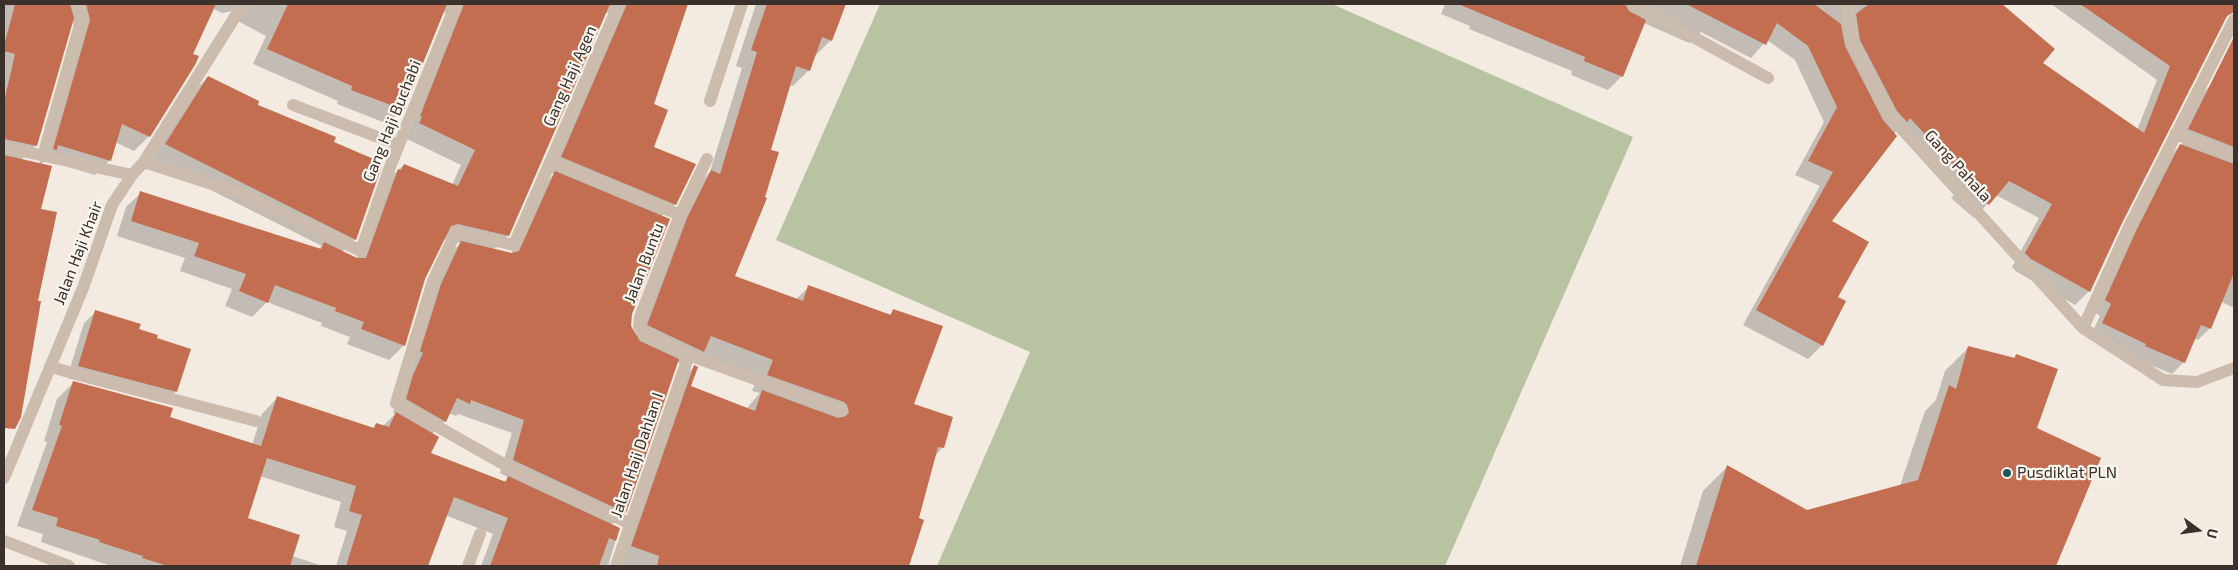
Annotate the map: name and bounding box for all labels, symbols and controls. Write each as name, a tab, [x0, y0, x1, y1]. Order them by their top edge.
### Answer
street label: Gang Haji Agen	[539, 23, 601, 129]
street label: Gang Haji Buchabi	[359, 57, 425, 185]
street label: Gang Pahala	[1921, 126, 1995, 206]
street label: Jalan Haji Khair	[49, 198, 107, 308]
street label: Jalan Buntu	[620, 220, 668, 306]
street label: Jalan Haji Dahlan I	[607, 390, 667, 520]
place label: Pusdiklat PLN	[2017, 463, 2117, 483]
marker: Pusdiklat PLN	[2001, 467, 2013, 479]
north arrow	[2173, 505, 2223, 555]
text: U	[2204, 527, 2222, 540]

